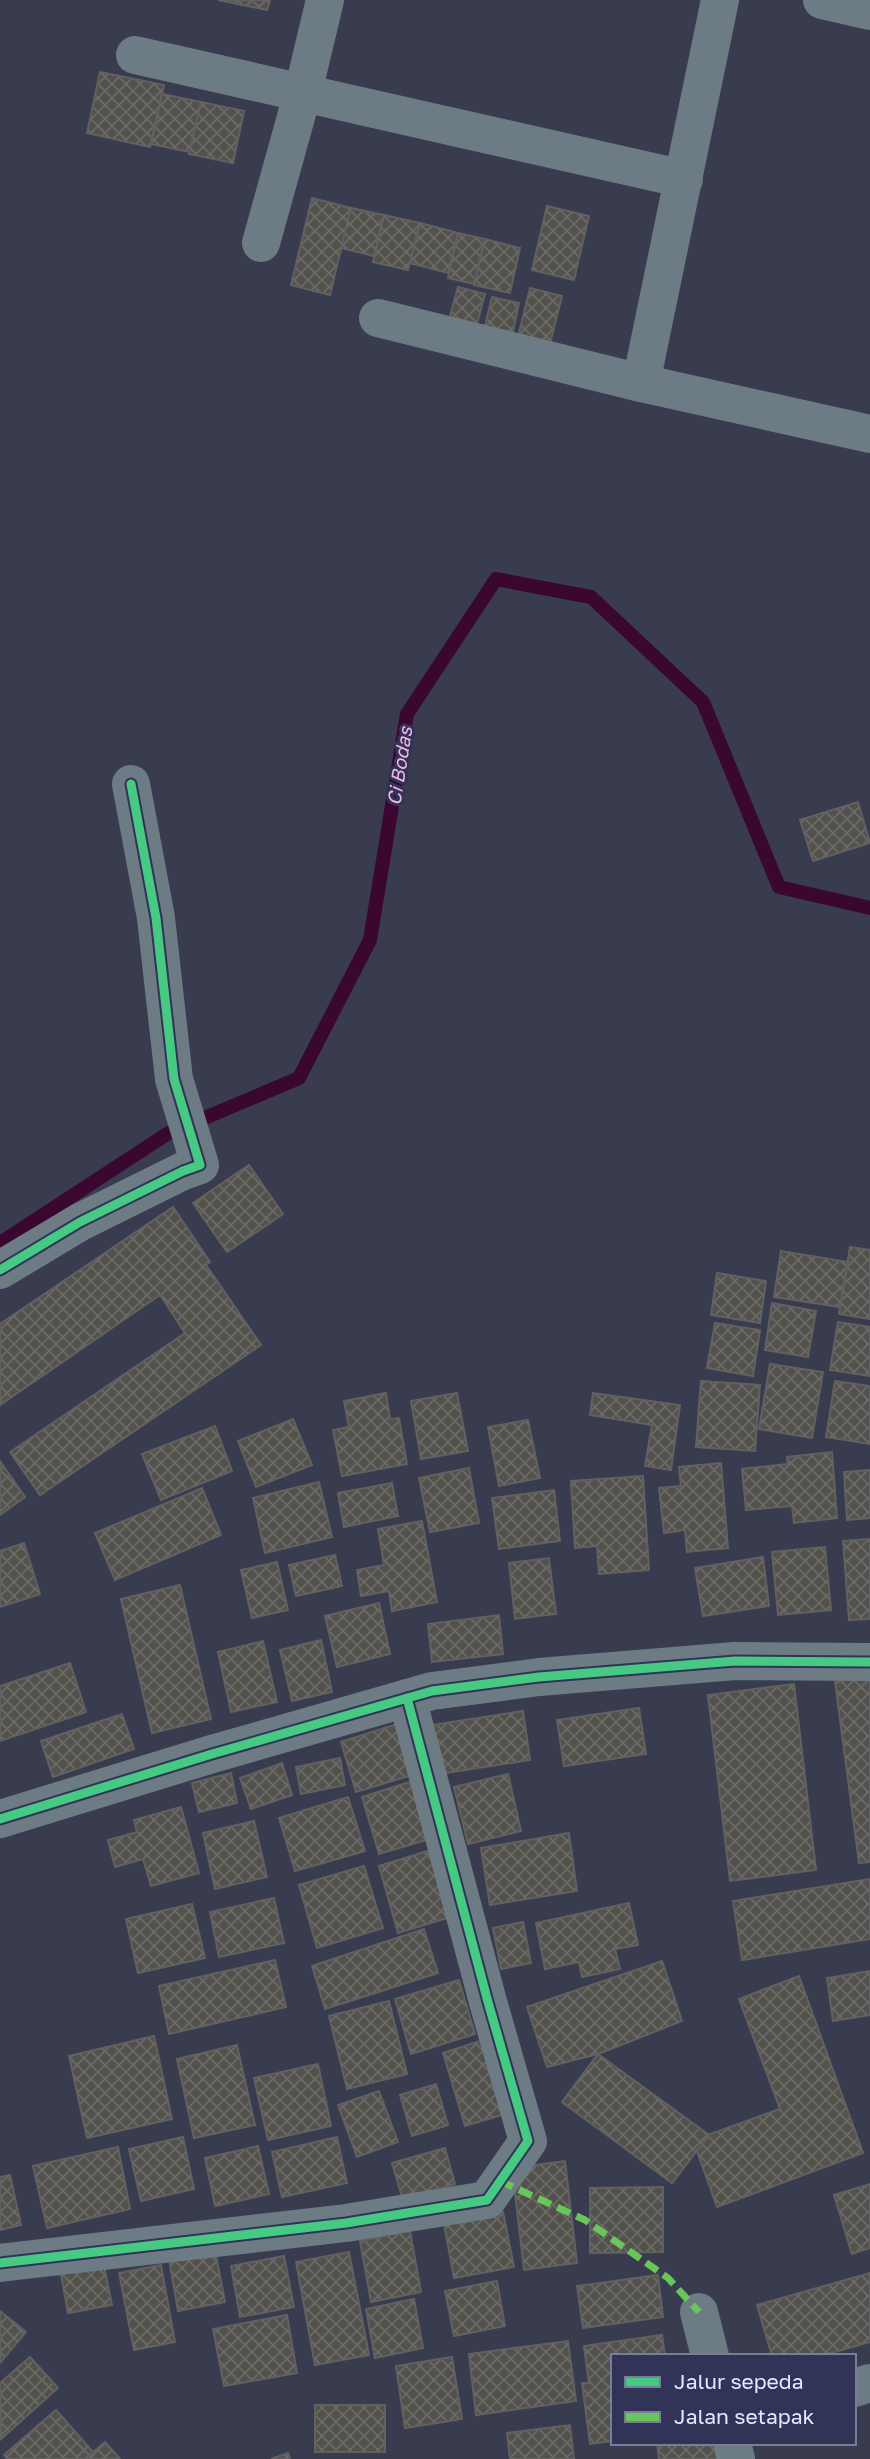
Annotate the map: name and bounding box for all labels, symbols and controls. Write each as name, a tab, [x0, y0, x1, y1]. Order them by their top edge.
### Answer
water label: Ci Bodas	[381, 724, 417, 807]
legend	[611, 2354, 856, 2445]
text: Jalur sepeda	[674, 2368, 804, 2394]
text: Jalan setapak	[674, 2403, 815, 2429]

